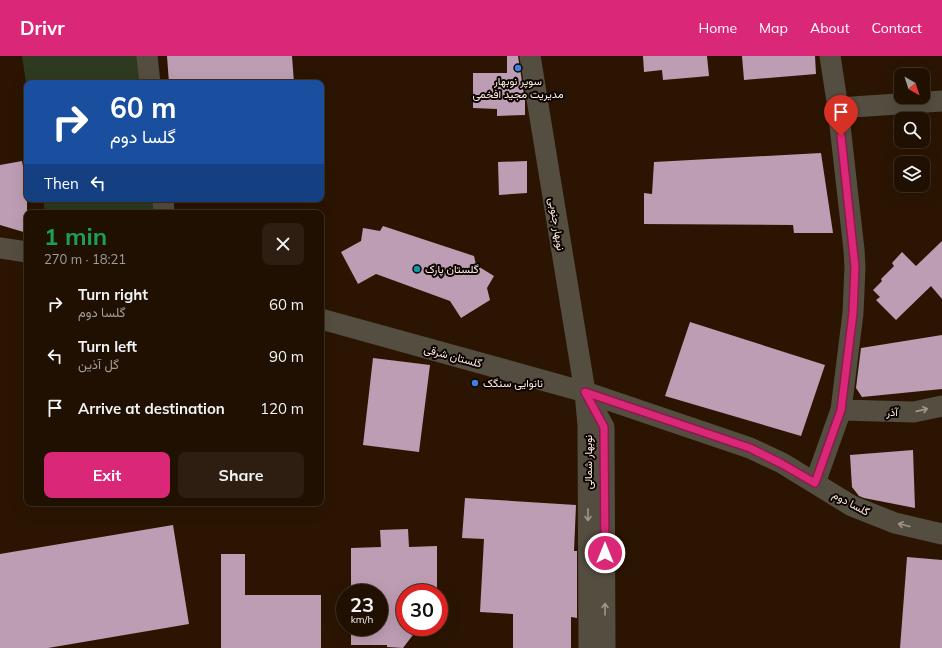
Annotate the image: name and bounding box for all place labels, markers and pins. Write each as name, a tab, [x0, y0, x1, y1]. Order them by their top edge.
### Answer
marker: سوپر نوبهار مدیریت مجید افخمی	[513, 63, 523, 73]
place label: سوپر نوبهار مدیریت مجید افخمی	[472, 74, 564, 101]
pin	[824, 95, 858, 136]
place label: گلستان پارک	[425, 262, 479, 277]
marker: گلستان پارک	[412, 264, 422, 274]
place label: نانوایی سنگک	[483, 376, 543, 390]
marker: نانوایی سنگک	[470, 378, 480, 388]

